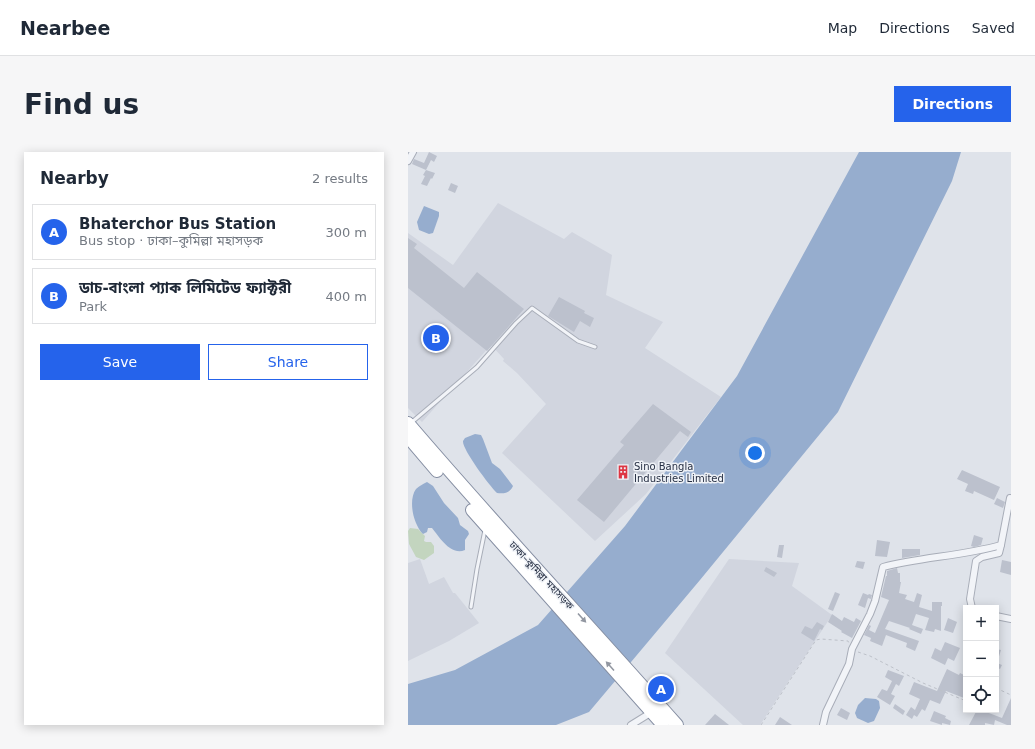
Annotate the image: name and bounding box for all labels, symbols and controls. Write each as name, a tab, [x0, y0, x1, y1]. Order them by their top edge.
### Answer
text: Nearbee	[20, 17, 110, 39]
text: Map	[828, 20, 857, 36]
text: Directions	[879, 20, 950, 36]
text: Saved	[972, 20, 1015, 36]
button: Directions	[894, 86, 1011, 122]
text: Find us	[24, 88, 139, 121]
text: Nearby	[40, 168, 109, 188]
text: 2 results	[312, 171, 368, 186]
text: Bhaterchor Bus Station	[79, 215, 276, 233]
text: A	[49, 225, 59, 240]
text: 300 m	[325, 225, 367, 240]
text: Bus stop · ঢাকা–কুমিল্লা মহাসড়ক	[79, 233, 263, 248]
text: ডাচ-বাংলা প্যাক লিমিটেড ফ্যাক্টরী	[79, 279, 291, 297]
text: B	[49, 289, 59, 304]
text: 400 m	[325, 289, 367, 304]
text: Park	[79, 299, 107, 314]
pin: B	[423, 323, 449, 353]
button: Save	[40, 344, 200, 380]
button: Share	[208, 344, 368, 380]
your location	[745, 443, 765, 463]
place label: Sino Bangla Industries Limited	[634, 461, 724, 484]
building icon: Sino Bangla Industries Limited	[615, 464, 631, 480]
street label: ঢাকা–কুমিল্লা মহাসড়ক	[506, 538, 577, 613]
map controls	[963, 605, 999, 713]
button: +	[963, 605, 999, 641]
one-way arrow	[577, 613, 586, 623]
button: −	[963, 641, 999, 677]
one-way arrow	[606, 661, 615, 670]
pin: A	[648, 674, 674, 704]
button: locate	[963, 677, 999, 713]

